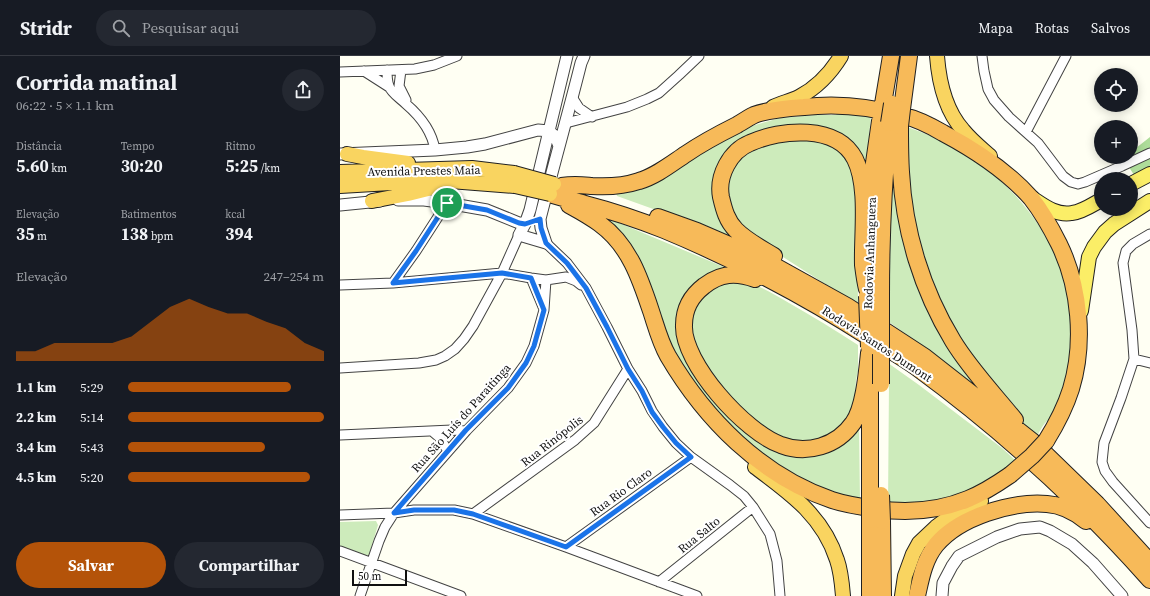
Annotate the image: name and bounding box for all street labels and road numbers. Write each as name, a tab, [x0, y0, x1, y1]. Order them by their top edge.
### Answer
street label: Avenida Prestes Maia	[367, 162, 482, 180]
street label: Rodovia Anhanguera	[860, 196, 880, 309]
street label: Rodovia Santos Dumont	[819, 302, 935, 386]
street label: Rua São Luís do Paraitinga	[408, 359, 515, 476]
street label: Rua Rinópolis	[518, 412, 586, 470]
street label: Rua Rio Claro	[587, 464, 656, 520]
street label: Rua Salto	[675, 513, 724, 557]

